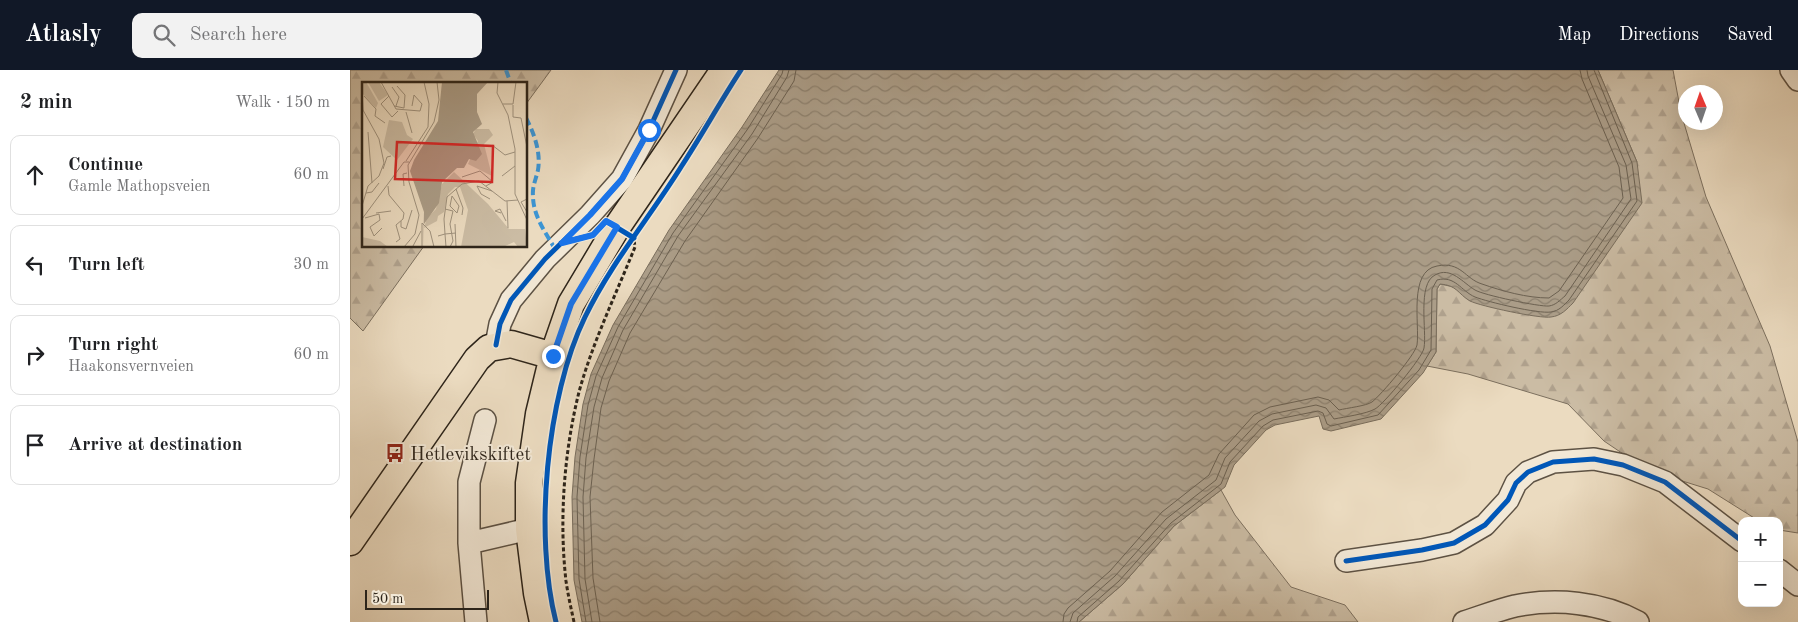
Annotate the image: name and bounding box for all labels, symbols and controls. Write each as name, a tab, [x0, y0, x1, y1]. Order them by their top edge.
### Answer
search box	[132, 13, 482, 58]
icon: search	[150, 21, 178, 49]
text: Atlasly	[25, 23, 102, 47]
text: Search here	[190, 26, 287, 45]
text: Map	[1558, 26, 1591, 44]
text: Directions	[1619, 26, 1699, 44]
text: Saved	[1727, 26, 1773, 44]
inset map	[362, 82, 528, 248]
north arrow	[1678, 85, 1723, 130]
text: 2 min	[20, 92, 73, 113]
text: Walk · 150 m	[235, 95, 330, 111]
route start	[638, 119, 661, 142]
text: Continue	[68, 156, 143, 175]
icon: ahead	[21, 161, 49, 189]
text: 60 m	[293, 167, 329, 183]
text: Gamle Mathopsveien	[68, 179, 210, 195]
icon: left	[21, 251, 49, 279]
text: Turn left	[68, 256, 145, 275]
text: 30 m	[293, 257, 329, 273]
text: Turn right	[68, 336, 158, 355]
icon: right	[21, 341, 49, 369]
route end	[542, 345, 565, 368]
text: 60 m	[293, 347, 329, 363]
text: Haakonsvernveien	[68, 359, 194, 375]
icon: arrive	[21, 431, 49, 459]
text: Arrive at destination	[68, 436, 242, 455]
bus stop icon: Hetlevikskiftet	[384, 442, 406, 464]
place label: Hetlevikskiftet	[410, 446, 531, 465]
map controls	[1738, 517, 1783, 607]
button: +	[1738, 517, 1783, 562]
button: −	[1738, 562, 1783, 607]
scale bar	[365, 587, 489, 610]
text: 50 m	[372, 592, 403, 606]

